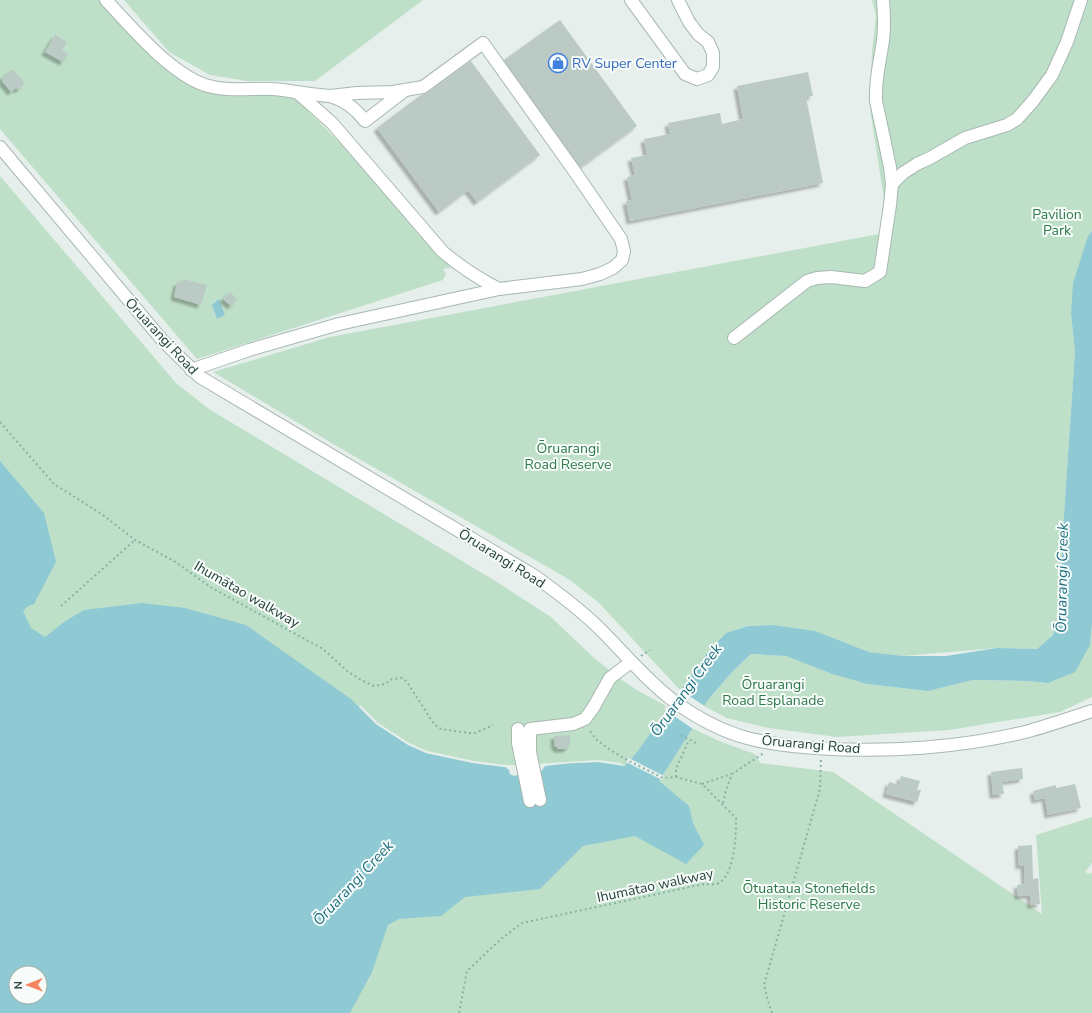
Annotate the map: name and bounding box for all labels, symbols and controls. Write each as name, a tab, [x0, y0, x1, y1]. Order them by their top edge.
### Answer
shop icon: RV Super Center	[547, 52, 569, 74]
place label: RV Super Center	[572, 54, 677, 73]
park label: Pavilion Park	[1032, 205, 1082, 240]
street label: Ōruarangi Road	[121, 294, 202, 379]
park label: Ōruarangi Road Reserve	[525, 439, 612, 474]
water label: Ōruarangi Creek	[1051, 522, 1073, 633]
street label: Ōruarangi Road	[455, 524, 549, 593]
street label: Ihumātao walkway	[191, 557, 304, 633]
water label: Ōruarangi Creek	[646, 639, 727, 740]
park label: Ōruarangi Road Esplanade	[722, 675, 824, 710]
street label: Ōruarangi Road	[761, 731, 861, 758]
water label: Ōruarangi Creek	[308, 836, 398, 930]
street label: Ihumātao walkway	[595, 864, 716, 907]
park label: Ōtuataua Stonefields Historic Reserve	[743, 879, 876, 914]
north arrow	[8, 965, 48, 1005]
text: N	[11, 981, 26, 989]

